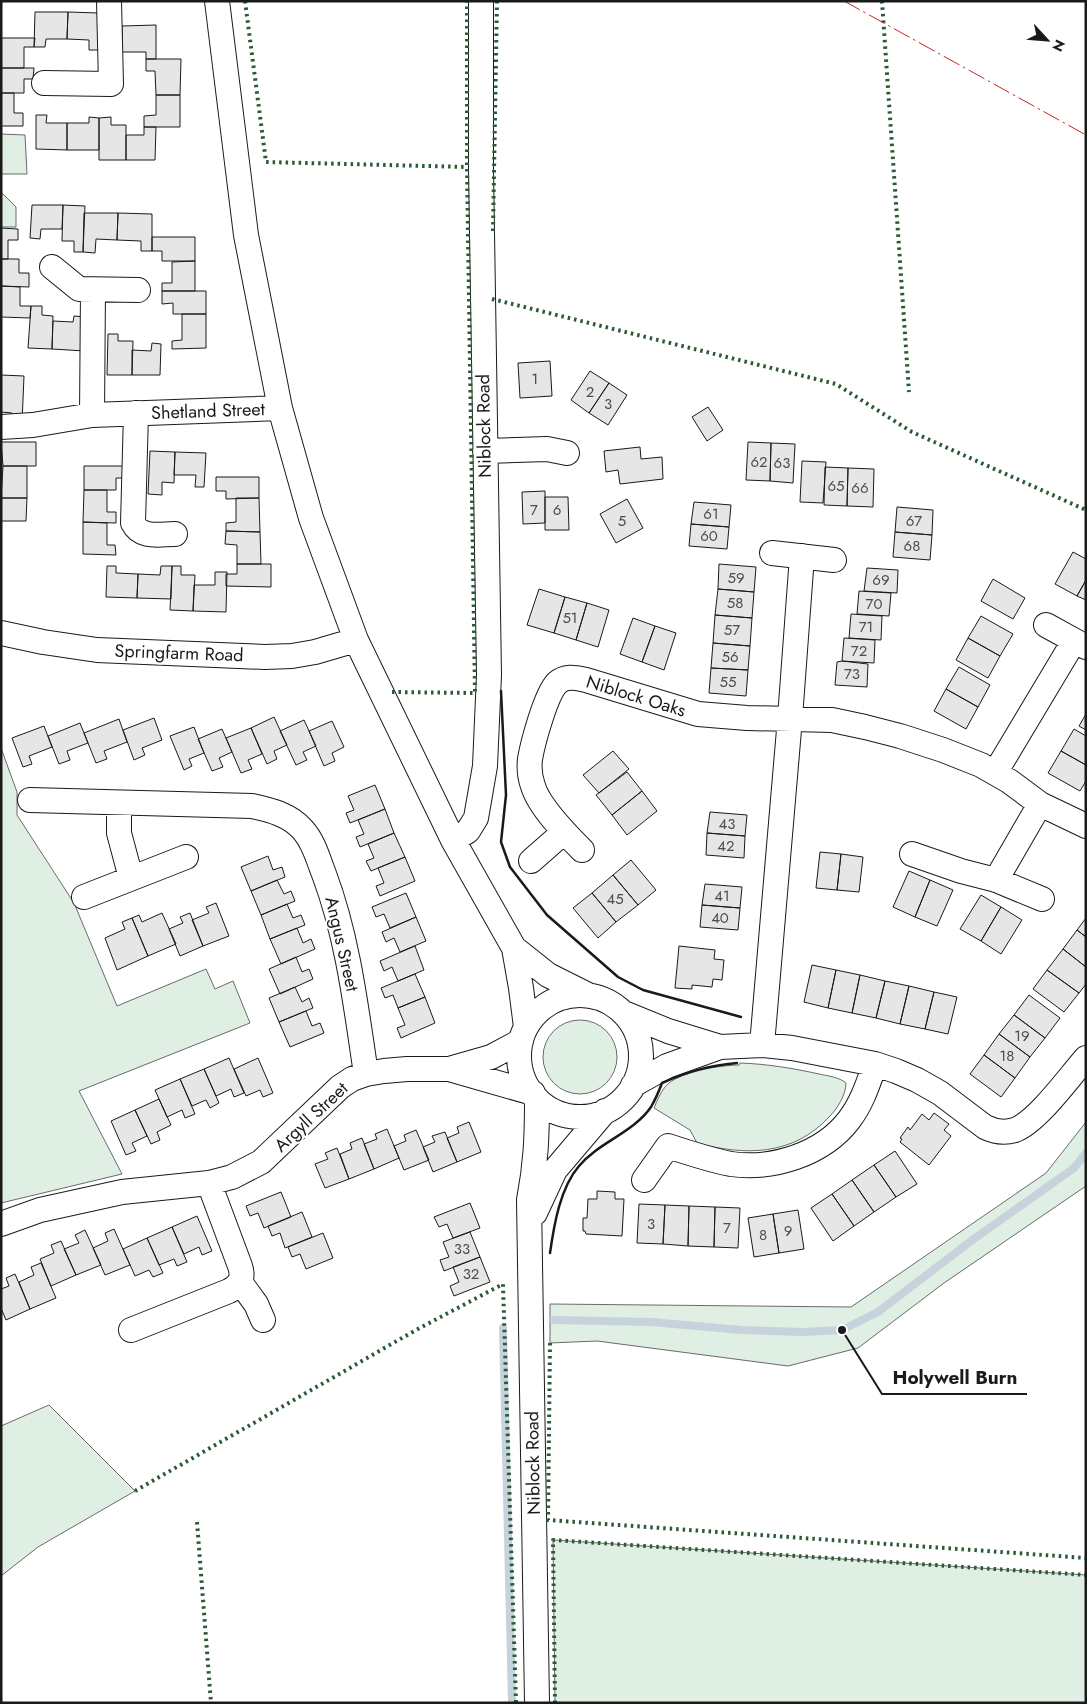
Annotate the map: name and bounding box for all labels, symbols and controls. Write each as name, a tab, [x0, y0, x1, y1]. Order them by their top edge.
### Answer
north arrow	[1022, 15, 1072, 65]
text: N	[1047, 36, 1070, 55]
house number: 1	[532, 368, 538, 390]
street label: Niblock Road	[470, 374, 498, 478]
house number: 2	[586, 381, 594, 403]
house number: 3	[604, 393, 612, 415]
street label: Shetland Street	[151, 396, 266, 426]
house number: 62	[750, 451, 768, 473]
house number: 63	[774, 452, 790, 474]
house number: 65	[827, 475, 845, 497]
house number: 66	[851, 477, 869, 499]
house number: 7	[530, 499, 538, 521]
house number: 6	[553, 499, 561, 521]
house number: 61	[703, 503, 719, 525]
house number: 5	[618, 510, 626, 532]
house number: 67	[906, 510, 922, 532]
house number: 60	[700, 525, 718, 547]
house number: 68	[904, 535, 920, 557]
house number: 59	[727, 567, 745, 589]
house number: 69	[872, 569, 890, 591]
house number: 58	[727, 592, 743, 614]
house number: 70	[866, 593, 882, 615]
house number: 51	[562, 607, 578, 629]
house number: 71	[859, 616, 873, 638]
house number: 57	[724, 619, 740, 641]
street label: Springfarm Road	[114, 638, 244, 668]
house number: 72	[851, 640, 867, 662]
house number: 56	[721, 646, 739, 668]
house number: 73	[844, 663, 860, 685]
street label: Niblock Oaks	[583, 669, 689, 723]
house number: 55	[720, 671, 736, 693]
house number: 43	[719, 813, 735, 835]
house number: 42	[717, 835, 735, 857]
house number: 41	[714, 885, 730, 907]
house number: 45	[606, 888, 624, 910]
street label: Angus Street	[318, 894, 366, 995]
house number: 40	[711, 907, 729, 929]
house number: 19	[1014, 1025, 1030, 1047]
house number: 18	[1000, 1045, 1014, 1067]
street label: Argyll Street	[268, 1075, 354, 1158]
house number: 3	[647, 1213, 655, 1235]
house number: 7	[723, 1217, 731, 1239]
house number: 9	[784, 1220, 792, 1242]
house number: 8	[759, 1224, 767, 1246]
house number: 33	[454, 1238, 470, 1260]
house number: 32	[463, 1263, 479, 1285]
callout: Holywell Burn	[882, 1360, 1027, 1394]
text: Holywell Burn	[892, 1364, 1018, 1391]
street label: Niblock Road	[519, 1411, 547, 1515]

